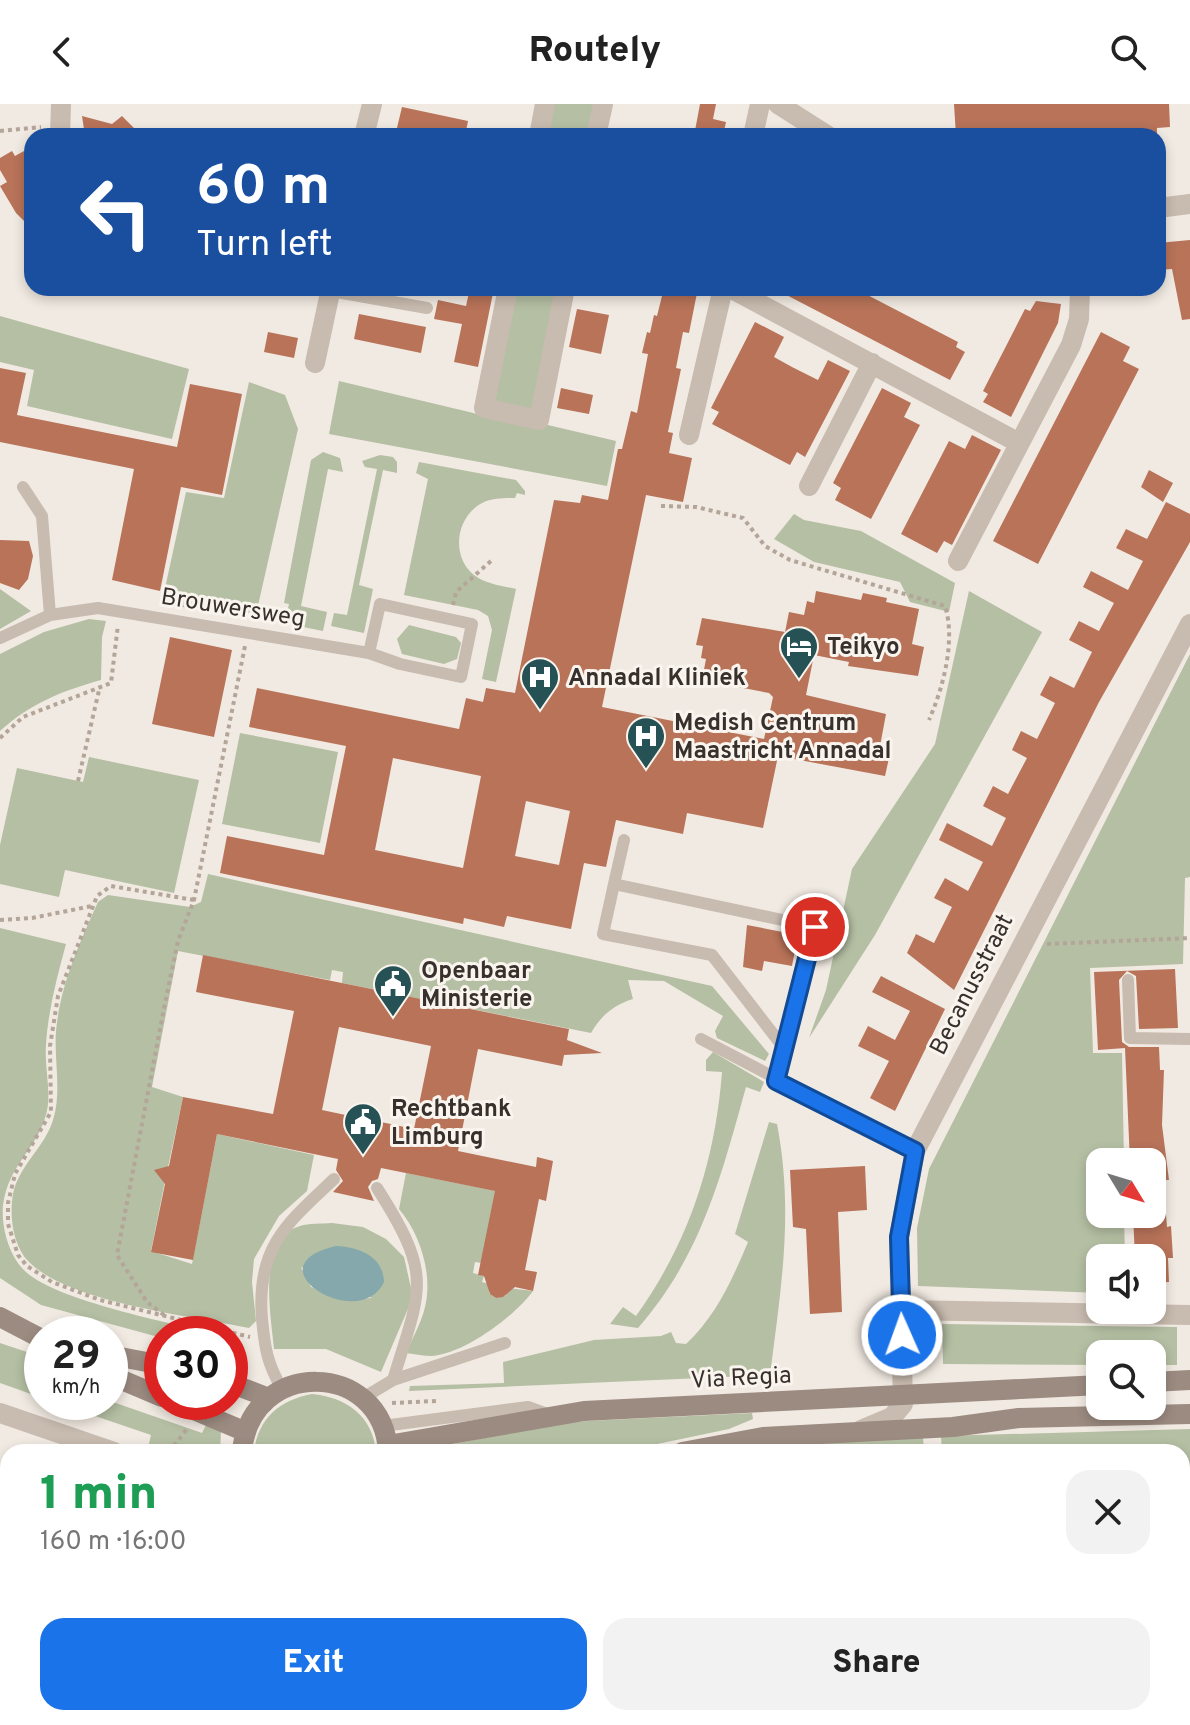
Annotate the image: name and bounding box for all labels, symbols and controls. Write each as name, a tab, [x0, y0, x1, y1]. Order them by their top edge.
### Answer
text: Routely	[529, 29, 661, 75]
icon: back	[40, 30, 84, 74]
icon: search	[1106, 30, 1150, 74]
text: 60 m	[196, 154, 330, 224]
icon: left	[64, 160, 168, 264]
text: Turn left	[196, 223, 333, 269]
street label: Brouwersweg	[159, 583, 307, 635]
hotel icon: Teikyo	[778, 625, 820, 680]
place label: Teikyo	[827, 633, 900, 663]
hospital icon: Annadal Kliniek	[519, 656, 561, 711]
place label: Annadal Kliniek	[568, 664, 746, 694]
place label: Medish Centrum Maastricht Annadal	[674, 709, 892, 767]
hospital icon: Medish Centrum Maastricht Annadal	[625, 715, 667, 770]
pin	[781, 893, 849, 961]
icon: arrive	[793, 905, 837, 949]
street label: Becanusstraat	[924, 909, 1021, 1060]
place label: Openbaar Ministerie	[421, 957, 532, 1015]
public building icon: Openbaar Ministerie	[372, 963, 414, 1018]
place label: Rechtbank Limburg	[391, 1095, 511, 1153]
public building icon: Rechtbank Limburg	[342, 1101, 384, 1156]
north arrow	[1086, 1148, 1166, 1228]
map controls	[1086, 1148, 1166, 1420]
button: sound	[1086, 1244, 1166, 1324]
position arrow	[860, 1293, 944, 1377]
speed limit sign: 30	[144, 1316, 248, 1420]
text: 29	[51, 1333, 101, 1383]
button: search	[1086, 1340, 1166, 1420]
street label: Via Regia	[690, 1361, 792, 1397]
text: km/h	[52, 1375, 100, 1401]
text: 1 min	[40, 1466, 157, 1526]
button: close	[1066, 1470, 1150, 1554]
text: 160 m · 16:00	[40, 1526, 187, 1559]
button: Exit	[40, 1618, 587, 1710]
button: Share	[603, 1618, 1150, 1710]

